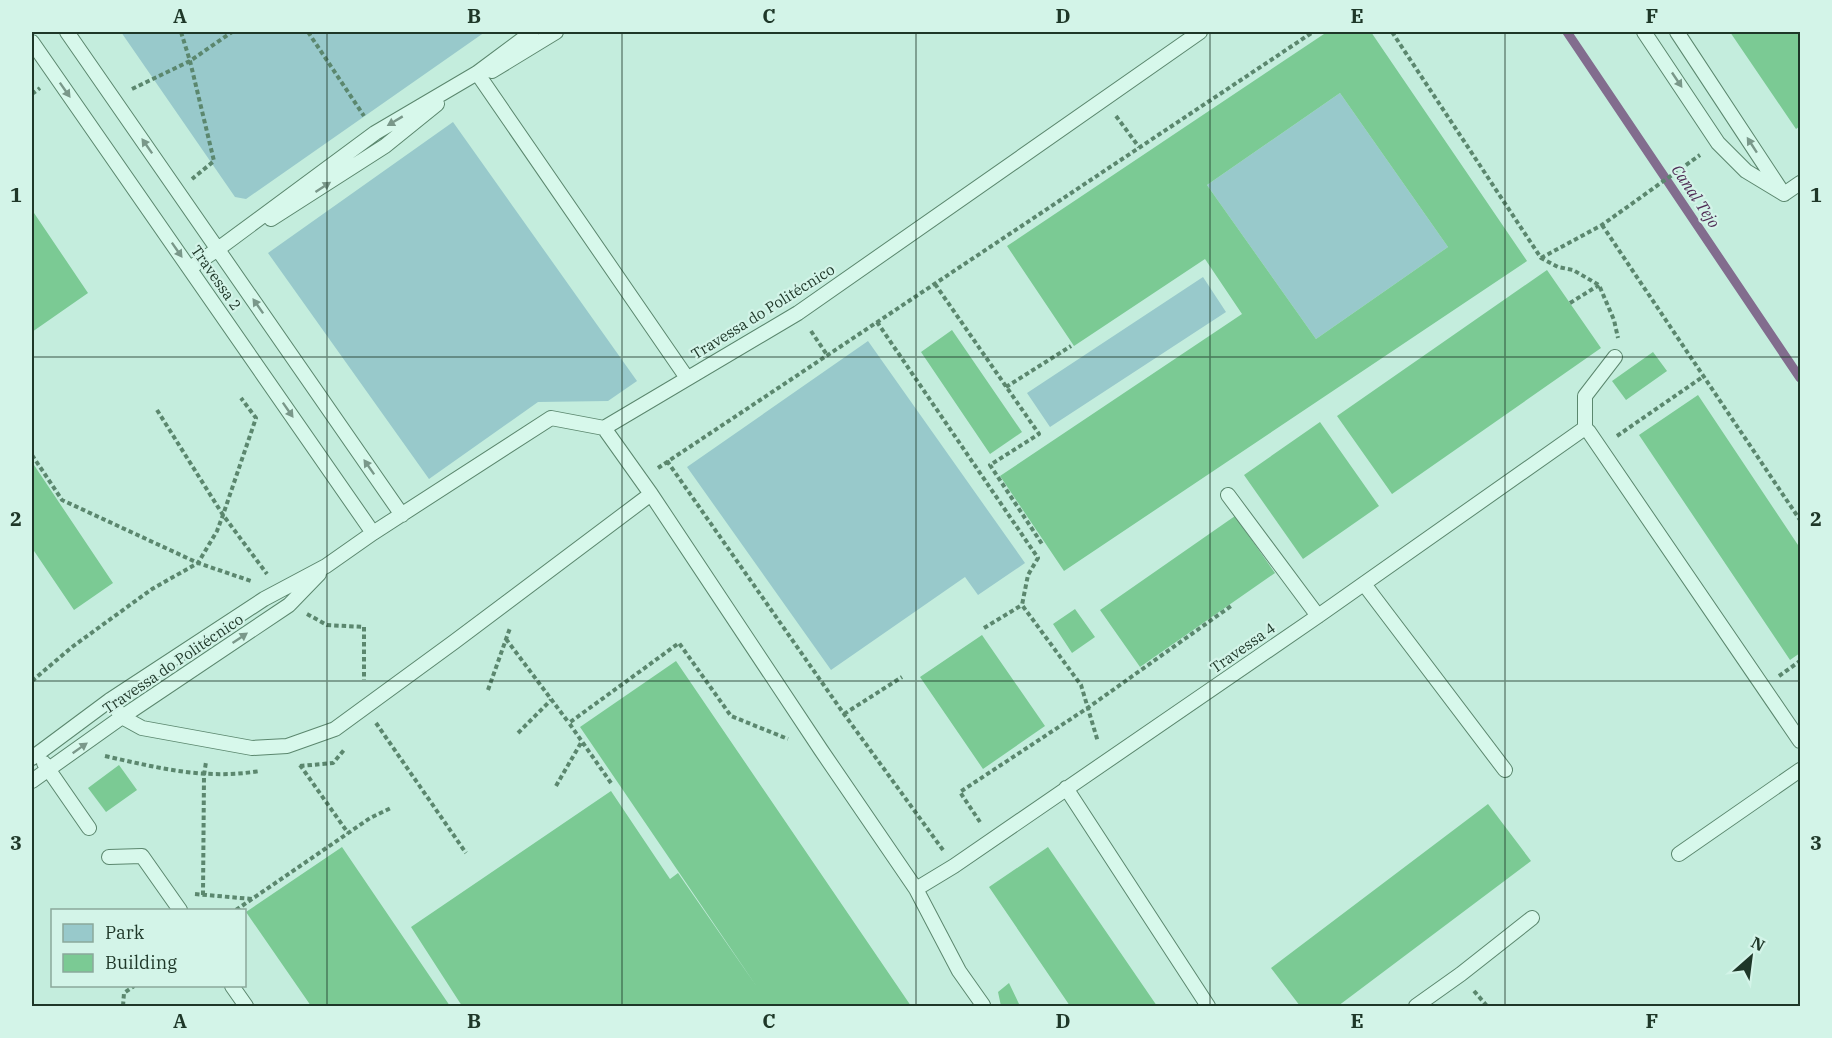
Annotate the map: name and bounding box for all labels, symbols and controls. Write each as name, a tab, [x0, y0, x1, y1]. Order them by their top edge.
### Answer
text: A	[173, 2, 187, 29]
text: B	[467, 2, 481, 29]
text: C	[762, 2, 776, 29]
text: D	[1055, 2, 1071, 29]
text: E	[1350, 2, 1364, 29]
text: F	[1646, 2, 1658, 29]
one-way arrow	[1671, 72, 1682, 88]
one-way arrow	[59, 82, 71, 98]
one-way arrow	[387, 116, 403, 127]
one-way arrow	[1747, 137, 1758, 153]
one-way arrow	[141, 139, 153, 155]
water label: Canal Tejo	[1668, 160, 1725, 232]
text: 1	[10, 181, 22, 208]
one-way arrow	[314, 181, 330, 193]
text: 1	[1810, 181, 1822, 208]
one-way arrow	[171, 241, 183, 257]
street label: Travessa 2	[187, 241, 246, 314]
street label: Travessa do Politécnico	[687, 260, 838, 364]
one-way arrow	[252, 299, 264, 315]
one-way arrow	[282, 402, 294, 418]
one-way arrow	[363, 459, 375, 475]
text: 2	[10, 505, 22, 532]
text: 2	[1810, 505, 1822, 532]
street label: Travessa do Politécnico	[99, 609, 247, 718]
street label: Travessa 4	[1206, 618, 1279, 677]
one-way arrow	[232, 632, 249, 643]
one-way arrow	[71, 742, 87, 754]
text: 3	[10, 829, 22, 856]
text: 3	[1810, 829, 1822, 856]
legend	[51, 909, 246, 987]
text: Park	[105, 921, 145, 944]
north arrow	[1721, 927, 1781, 987]
text: N	[1748, 932, 1768, 956]
text: Building	[105, 951, 177, 974]
text: A	[173, 1007, 187, 1034]
text: B	[467, 1007, 481, 1034]
text: C	[762, 1007, 776, 1034]
text: D	[1055, 1007, 1071, 1034]
text: E	[1350, 1007, 1364, 1034]
text: F	[1646, 1007, 1658, 1034]

